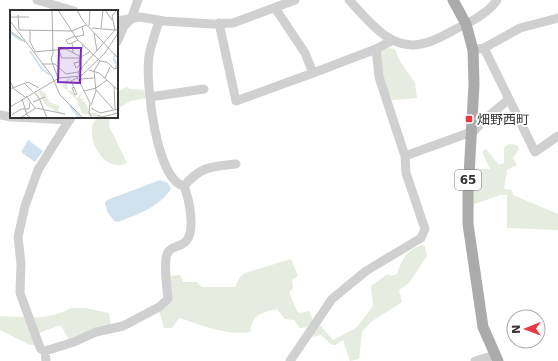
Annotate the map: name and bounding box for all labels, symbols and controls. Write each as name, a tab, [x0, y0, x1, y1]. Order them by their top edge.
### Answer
inset map	[10, 10, 118, 118]
place label: 畑野西町	[477, 112, 529, 127]
marker: 畑野西町	[464, 114, 474, 124]
road number: 65	[455, 170, 481, 190]
north arrow	[506, 309, 546, 349]
text: N	[510, 324, 523, 334]

